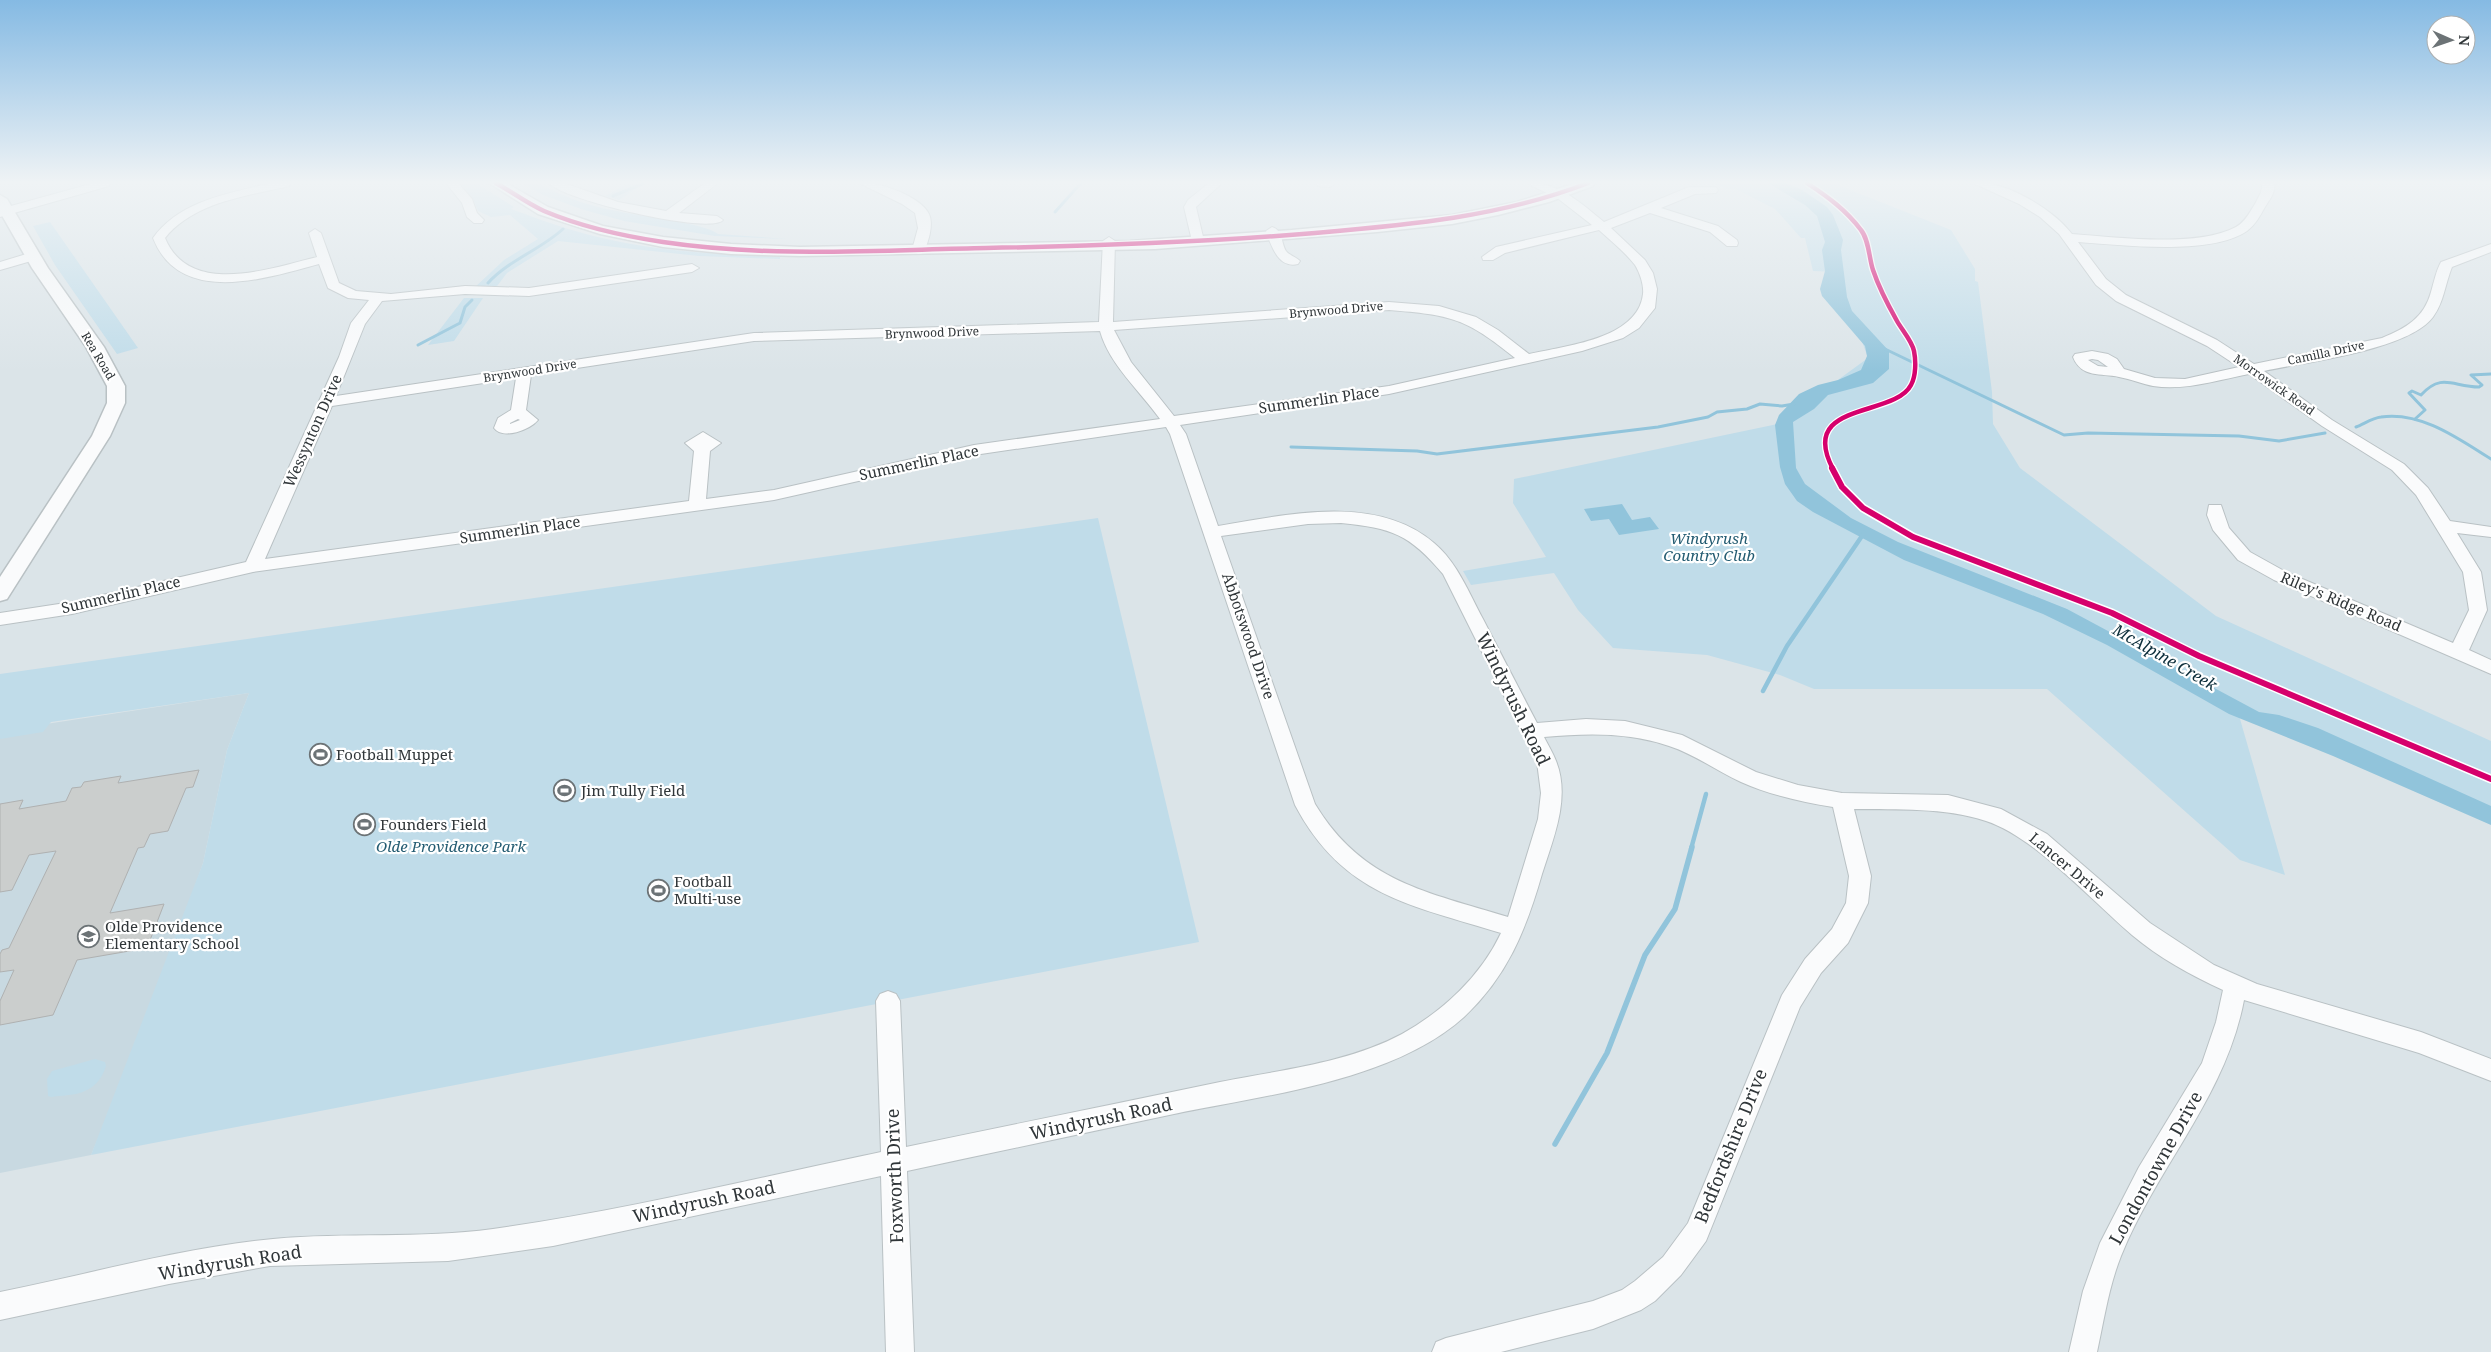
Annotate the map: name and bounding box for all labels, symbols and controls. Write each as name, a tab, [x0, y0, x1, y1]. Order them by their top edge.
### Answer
north arrow	[2426, 15, 2476, 65]
text: N	[2455, 35, 2474, 46]
street label: Brynwood Drive	[1288, 297, 1384, 322]
street label: Brynwood Drive	[885, 322, 979, 343]
street label: Rea Road	[77, 329, 120, 383]
street label: Camilla Drive	[2286, 336, 2366, 369]
street label: Morrowick Road	[2230, 350, 2319, 419]
street label: Brynwood Drive	[482, 355, 578, 386]
street label: Wessynton Drive	[278, 371, 346, 490]
street label: Summerlin Place	[1257, 381, 1381, 417]
street label: Summerlin Place	[857, 440, 980, 484]
street label: Summerlin Place	[458, 511, 582, 547]
park label: Windyrush Country Club	[1663, 528, 1755, 565]
street label: Riley's Ridge Road	[2278, 567, 2405, 636]
street label: Abbotswood Drive	[1218, 570, 1280, 702]
street label: Summerlin Place	[59, 571, 182, 617]
water label: McAlpine Creek	[2108, 618, 2222, 696]
street label: Windyrush Road	[1471, 628, 1556, 769]
sports icon: Football Muppet	[308, 743, 332, 767]
place label: Football Muppet	[336, 744, 453, 764]
sports icon: Jim Tully Field	[553, 779, 577, 803]
place label: Jim Tully Field	[580, 780, 685, 800]
sports icon: Founders Field	[352, 813, 376, 837]
place label: Founders Field	[380, 814, 487, 834]
street label: Lancer Drive	[2025, 828, 2110, 903]
park label: Olde Providence Park	[376, 836, 527, 856]
place label: Football Multi-use	[674, 871, 741, 908]
sports icon: Football Multi-use	[646, 879, 670, 903]
place label: Olde Providence Elementary School	[105, 916, 239, 953]
school or university icon: Olde Providence Elementary School	[77, 924, 101, 948]
street label: Bedfordshire Drive	[1688, 1065, 1772, 1226]
street label: Londontowne Drive	[2103, 1087, 2207, 1248]
street label: Windyrush Road	[1027, 1091, 1174, 1145]
street label: Foxworth Drive	[880, 1108, 908, 1244]
street label: Windyrush Road	[630, 1174, 777, 1228]
street label: Windyrush Road	[156, 1239, 303, 1285]

